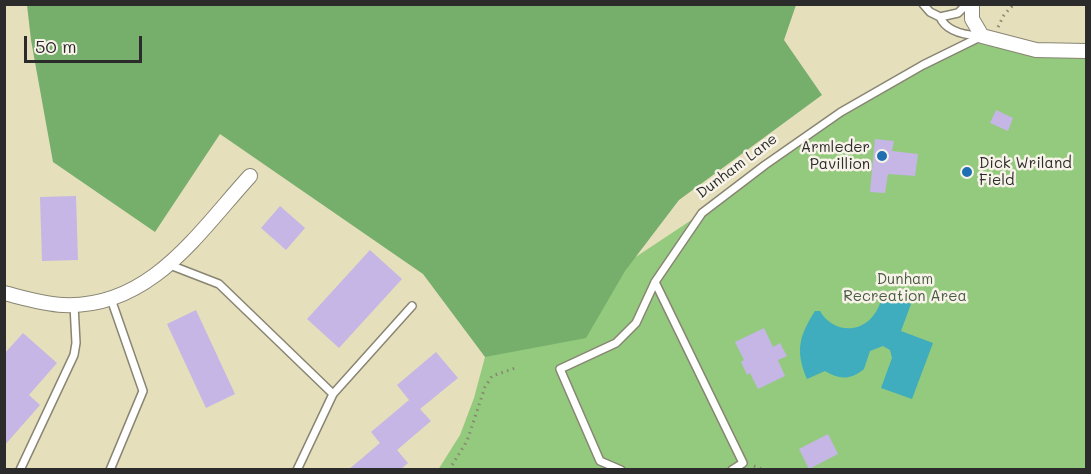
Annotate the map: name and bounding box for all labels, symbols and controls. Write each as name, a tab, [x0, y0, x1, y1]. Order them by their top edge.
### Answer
scale bar	[27, 24, 146, 62]
text: 50 m	[35, 34, 77, 58]
street label: Dunham Lane	[693, 130, 781, 202]
place label: Armleder Pavillion	[801, 138, 870, 173]
marker: Armleder Pavillion	[875, 149, 889, 163]
place label: Dick Wriland Field	[979, 154, 1072, 189]
marker: Dick Wriland Field	[960, 165, 974, 179]
park label: Dunham Recreation Area	[843, 270, 967, 305]

